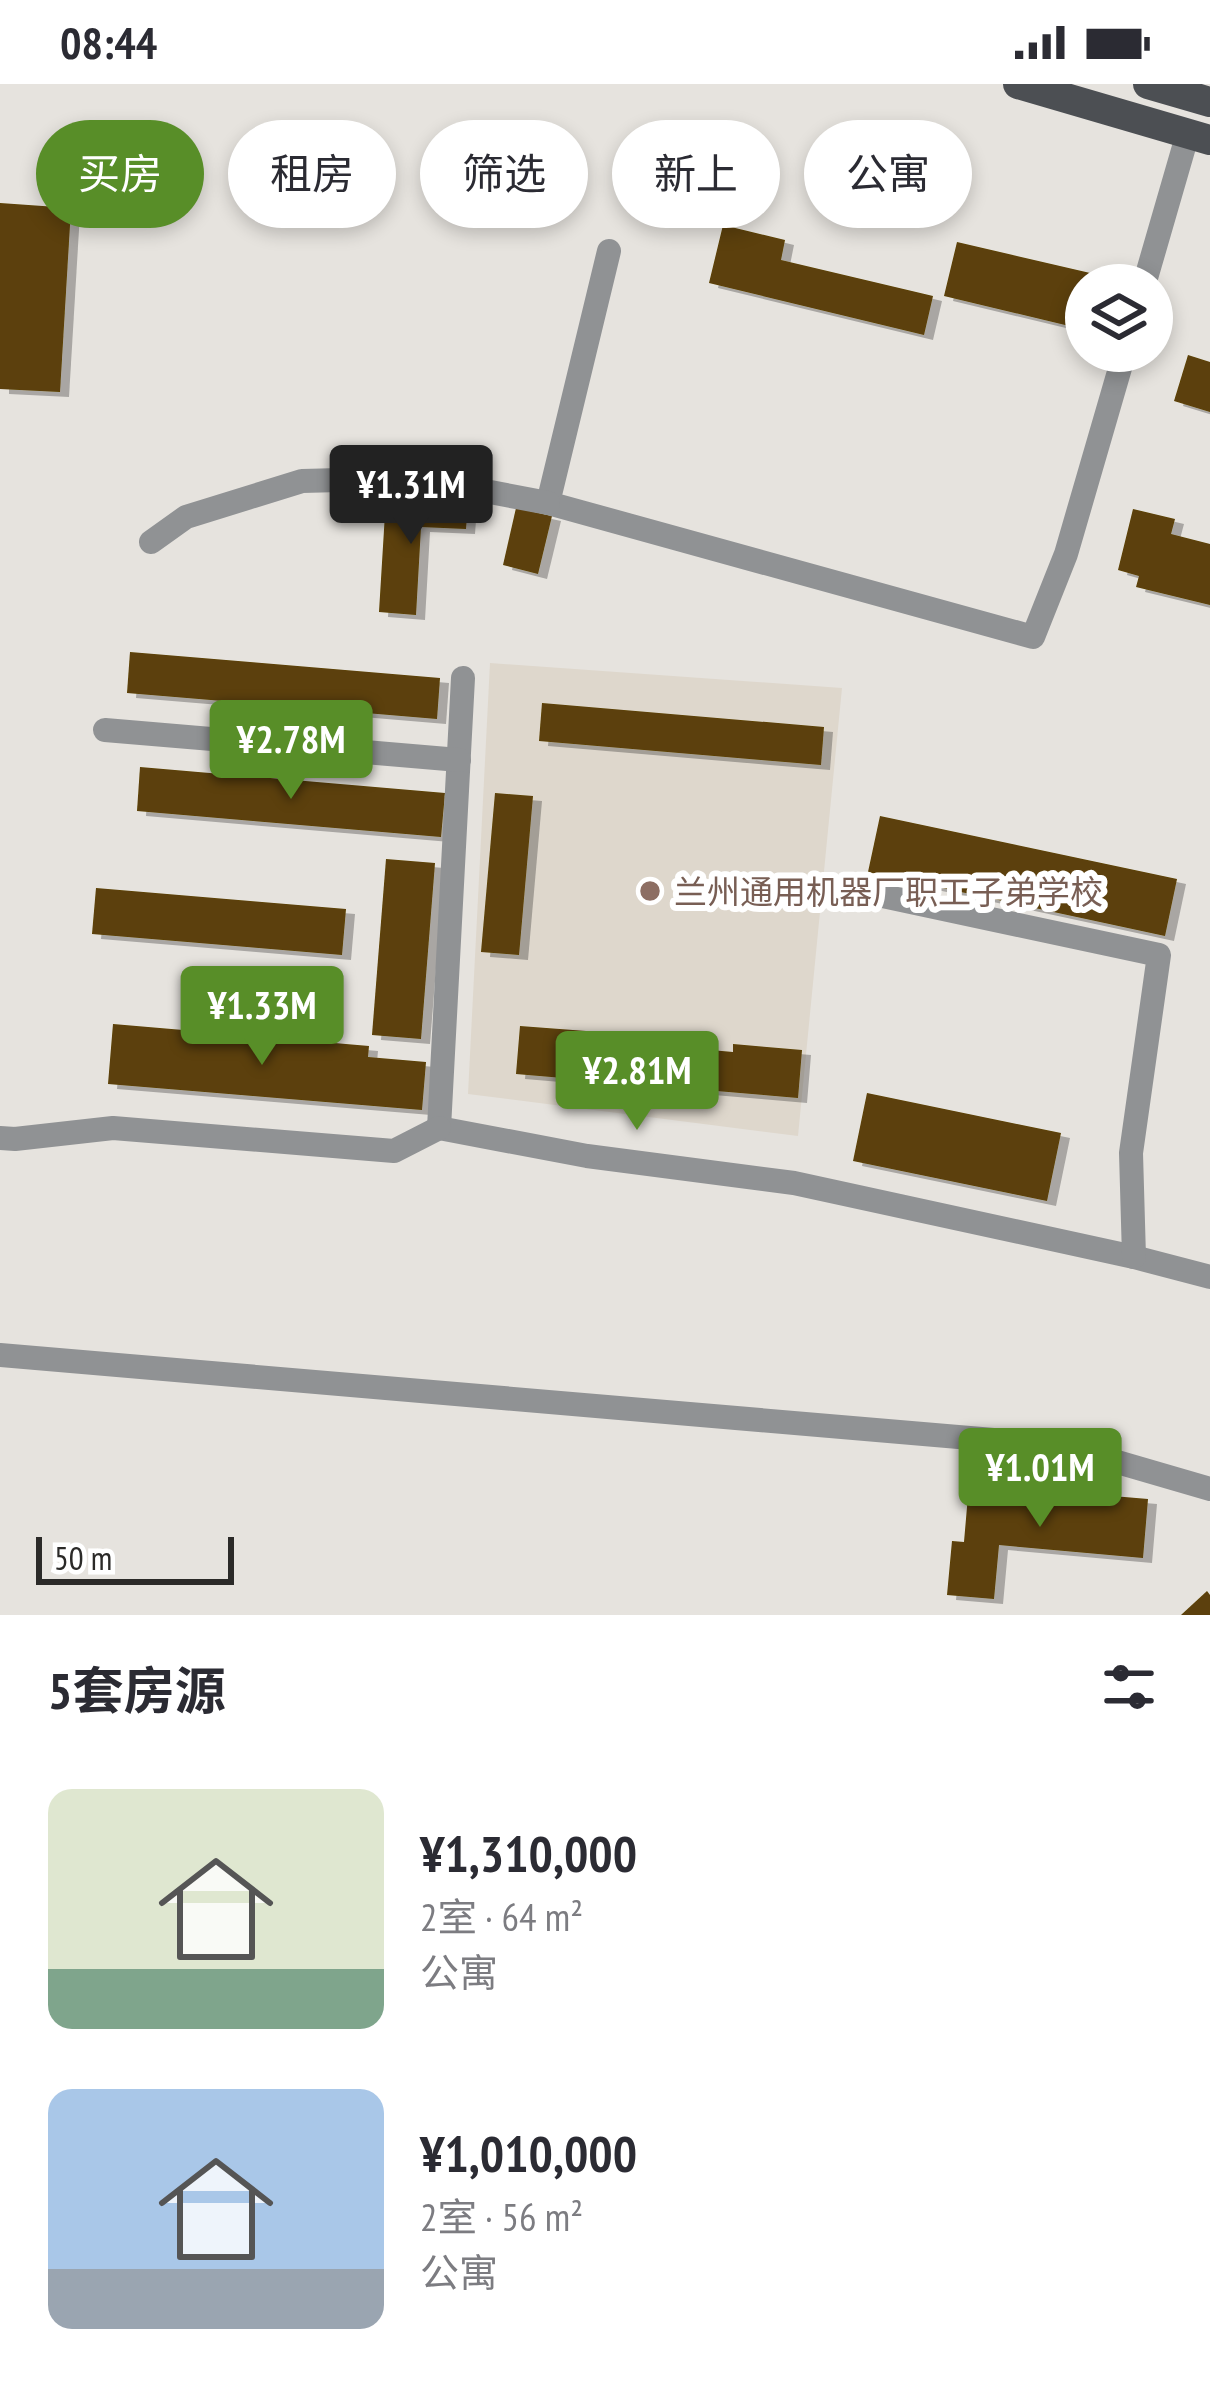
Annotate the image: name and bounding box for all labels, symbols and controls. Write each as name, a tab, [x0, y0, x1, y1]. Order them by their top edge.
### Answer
text: 08:44	[60, 13, 157, 71]
chip: 买房	[36, 120, 204, 228]
chip: 租房	[228, 120, 396, 228]
chip: 筛选	[420, 120, 588, 228]
chip: 新上	[612, 120, 780, 228]
chip: 公寓	[804, 120, 972, 228]
map controls	[1065, 264, 1173, 372]
button: layers	[1065, 264, 1173, 372]
pin: ¥1.31M	[313, 445, 509, 547]
text: ¥1.31M	[357, 458, 465, 509]
pin: ¥2.78M	[193, 700, 389, 802]
text: ¥2.78M	[237, 713, 345, 764]
place label: 兰州通用机器厂职工子弟学校	[674, 870, 1103, 913]
marker: 兰州通用机器厂职工子弟学校	[637, 878, 663, 904]
pin: ¥1.33M	[164, 966, 360, 1068]
text: ¥1.33M	[208, 979, 316, 1030]
pin: ¥2.81M	[539, 1031, 735, 1133]
text: ¥2.81M	[583, 1044, 691, 1095]
pin: ¥1.01M	[942, 1428, 1138, 1530]
text: ¥1.01M	[986, 1441, 1094, 1492]
scale bar	[36, 1531, 234, 1584]
text: 50 m	[54, 1536, 112, 1579]
icon: filters	[1096, 1654, 1162, 1720]
text: 5套房源	[48, 1657, 225, 1723]
text: ¥1,310,000	[420, 1820, 637, 1886]
icon: home	[144, 1837, 288, 1981]
text: 2室 · 64 m²	[420, 1891, 583, 1942]
text: 公寓	[420, 1947, 498, 1998]
text: ¥1,010,000	[420, 2120, 637, 2186]
icon: home	[144, 2137, 288, 2281]
text: 2室 · 56 m²	[420, 2191, 583, 2242]
text: 公寓	[420, 2247, 498, 2298]

